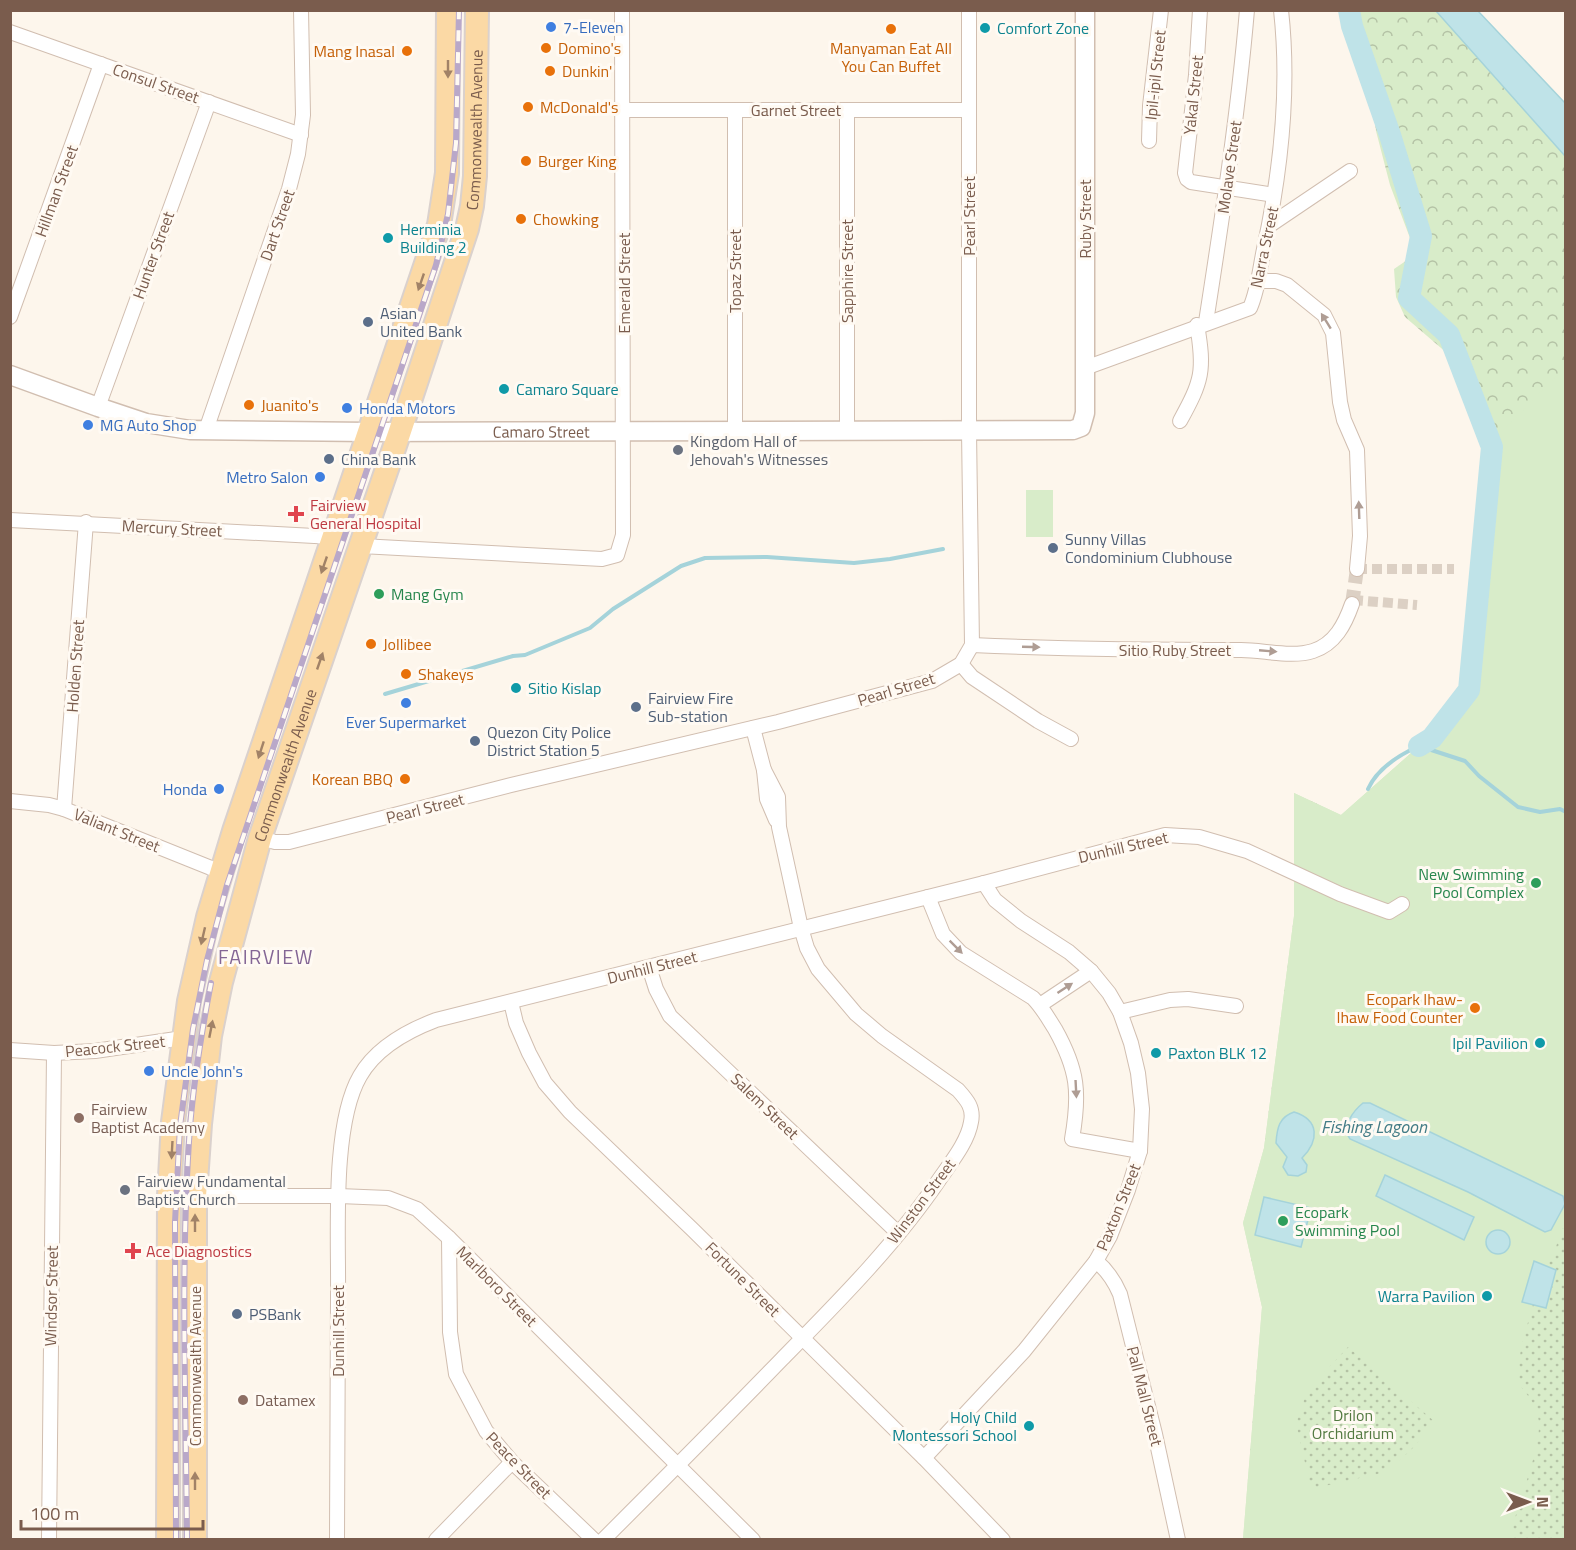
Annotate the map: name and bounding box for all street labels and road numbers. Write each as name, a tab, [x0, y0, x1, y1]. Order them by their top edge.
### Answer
street label: Ipil-ipil Street	[1138, 28, 1172, 121]
street label: Commonwealth Avenue	[460, 50, 489, 211]
street label: Yakal Street	[1177, 54, 1209, 136]
street label: Consul Street	[110, 57, 203, 109]
street label: Garnet Street	[751, 98, 842, 122]
street label: Molave Street	[1211, 118, 1247, 215]
street label: Hillman Street	[28, 141, 84, 240]
street label: Pearl Street	[957, 176, 981, 256]
street label: Ruby Street	[1073, 179, 1097, 259]
street label: Dart Street	[254, 186, 301, 264]
street label: Narra Street	[1244, 204, 1284, 290]
street label: Hunter Street	[126, 207, 180, 302]
street label: Sapphire Street	[835, 219, 859, 323]
street label: Topaz Street	[723, 229, 747, 313]
street label: Emerald Street	[612, 232, 636, 333]
street label: Camaro Street	[493, 419, 590, 444]
street label: Mercury Street	[121, 513, 223, 543]
street label: Holden Street	[60, 619, 90, 713]
street label: Sitio Ruby Street	[1119, 638, 1232, 662]
street label: Pearl Street	[854, 666, 938, 712]
street label: Commonwealth Avenue	[248, 685, 322, 845]
street label: Pearl Street	[384, 787, 467, 829]
street label: Valiant Street	[70, 802, 164, 858]
street label: Dunhill Street	[1076, 825, 1171, 869]
street label: Dunhill Street	[605, 944, 700, 990]
street label: Peacock Street	[64, 1029, 166, 1063]
street label: Salem Street	[726, 1067, 805, 1145]
street label: Winston Street	[881, 1153, 961, 1249]
street label: Paxton Street	[1090, 1159, 1147, 1254]
street label: Fortune Street	[700, 1236, 786, 1322]
street label: Marlboro Street	[451, 1240, 543, 1332]
street label: Windsor Street	[38, 1245, 64, 1347]
street label: Dunhill Street	[326, 1285, 350, 1377]
street label: Commonwealth Avenue	[183, 1286, 207, 1446]
street label: Pall Mall Street	[1121, 1344, 1169, 1449]
street label: Peace Street	[481, 1426, 558, 1504]

